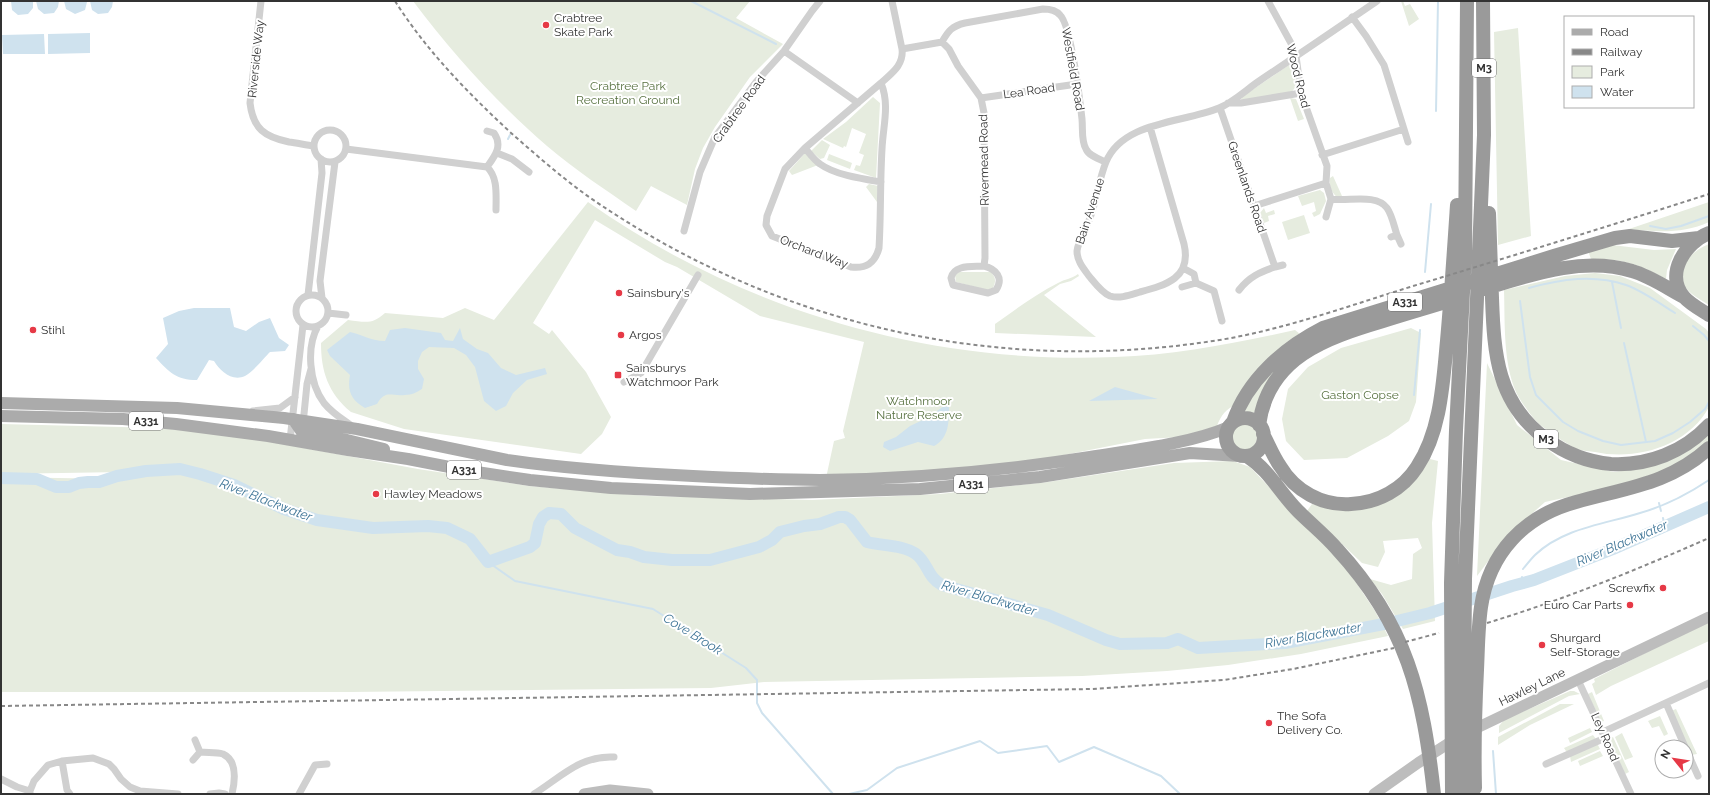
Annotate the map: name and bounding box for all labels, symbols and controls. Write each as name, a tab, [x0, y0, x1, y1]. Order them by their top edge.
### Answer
place label: Crabtree Skate Park	[554, 11, 613, 39]
legend	[1564, 16, 1694, 108]
street label: Riverside Way	[245, 19, 267, 99]
marker: Crabtree Skate Park	[541, 20, 551, 30]
text: Road	[1600, 25, 1629, 39]
street label: Westfield Road	[1059, 26, 1087, 112]
street label: Wood Road	[1283, 43, 1313, 109]
text: Railway	[1600, 45, 1643, 59]
road number: M3	[1472, 59, 1496, 77]
text: Park	[1600, 65, 1625, 79]
street label: Crabtree Road	[710, 72, 768, 146]
park label: Crabtree Park Recreation Ground	[576, 79, 680, 107]
street label: Lea Road	[1002, 80, 1056, 102]
text: Water	[1600, 85, 1634, 99]
street label: Rivermead Road	[976, 114, 992, 206]
street label: Greenlands Road	[1225, 140, 1269, 234]
street label: Bain Avenue	[1073, 176, 1107, 246]
street label: Orchard Way	[778, 233, 851, 272]
place label: Sainsbury's	[627, 286, 690, 300]
marker: Sainsbury's	[614, 288, 624, 298]
road number: A331	[1388, 293, 1422, 311]
place label: Stihl	[41, 323, 66, 337]
marker: Stihl	[28, 325, 38, 335]
place label: Argos	[629, 328, 662, 342]
marker: Argos	[616, 330, 626, 340]
place label: Sainsburys Watchmoor Park	[626, 361, 719, 389]
marker: Sainsburys Watchmoor Park	[613, 370, 623, 380]
park label: Gaston Copse	[1321, 388, 1399, 402]
park label: Watchmoor Nature Reserve	[876, 394, 962, 422]
road number: A331	[129, 412, 163, 430]
road number: M3	[1534, 430, 1558, 448]
road number: A331	[447, 461, 481, 479]
water label: River Blackwater	[218, 475, 315, 525]
road number: A331	[954, 475, 988, 493]
place label: Hawley Meadows	[384, 487, 482, 501]
marker: Hawley Meadows	[371, 489, 381, 499]
water label: River Blackwater	[1574, 517, 1670, 569]
water label: River Blackwater	[940, 577, 1039, 619]
place label: Screwfix	[1608, 581, 1655, 595]
marker: Screwfix	[1658, 583, 1668, 593]
place label: Euro Car Parts	[1544, 598, 1622, 612]
marker: Euro Car Parts	[1625, 600, 1635, 610]
water label: Cove Brook	[661, 610, 725, 658]
water label: River Blackwater	[1264, 619, 1363, 651]
place label: Shurgard Self-Storage	[1550, 631, 1620, 659]
marker: Shurgard Self-Storage	[1537, 640, 1547, 650]
street label: Hawley Lane	[1497, 665, 1567, 709]
place label: The Sofa Delivery Co.	[1277, 709, 1343, 737]
street label: Ley Road	[1588, 711, 1622, 763]
marker: The Sofa Delivery Co.	[1264, 718, 1274, 728]
north arrow	[1654, 739, 1694, 779]
text: N	[1658, 747, 1674, 761]

